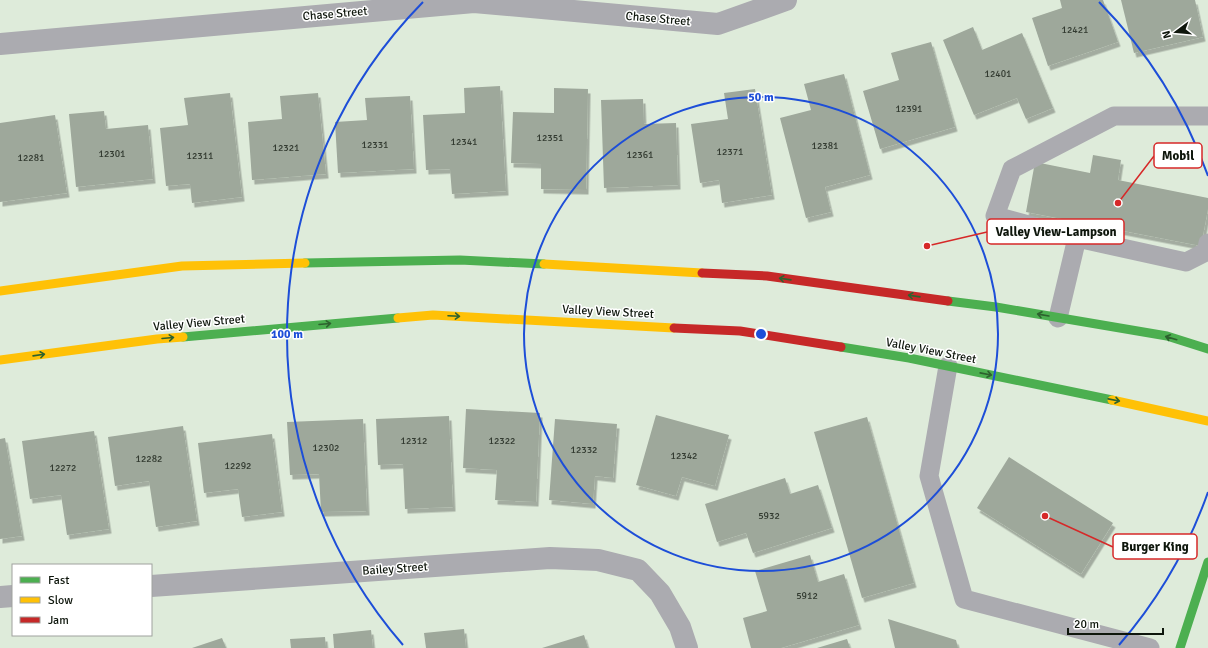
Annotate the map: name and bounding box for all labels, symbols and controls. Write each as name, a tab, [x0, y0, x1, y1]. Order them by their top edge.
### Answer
street label: Chase Street	[302, 4, 368, 24]
street label: Chase Street	[625, 9, 691, 29]
north arrow	[1156, 12, 1196, 52]
house number: 12421	[1061, 24, 1089, 36]
text: N	[1160, 29, 1174, 40]
house number: 12401	[984, 68, 1012, 80]
text: 50 m	[748, 90, 774, 105]
house number: 12391	[895, 103, 923, 115]
house number: 12351	[536, 132, 564, 144]
house number: 12341	[450, 136, 478, 148]
house number: 12331	[361, 139, 389, 151]
house number: 12381	[811, 140, 839, 152]
house number: 12321	[272, 142, 300, 154]
callout: Mobil	[1154, 143, 1202, 168]
house number: 12371	[716, 146, 744, 158]
house number: 12301	[98, 148, 126, 160]
text: Mobil	[1162, 148, 1194, 164]
house number: 12361	[626, 149, 654, 161]
house number: 12311	[186, 150, 214, 162]
house number: 12281	[17, 152, 45, 164]
callout: Valley View-Lampson	[987, 219, 1124, 244]
text: Valley View-Lampson	[995, 224, 1117, 240]
one-way arrow	[779, 275, 792, 283]
one-way arrow	[908, 292, 921, 300]
street label: Valley View Street	[562, 302, 654, 322]
one-way arrow	[1037, 311, 1050, 319]
street label: Valley View Street	[153, 312, 245, 334]
one-way arrow	[447, 312, 460, 320]
one-way arrow	[318, 321, 331, 328]
text: 100 m	[271, 327, 303, 342]
centre of rings	[754, 327, 768, 341]
one-way arrow	[161, 334, 174, 342]
one-way arrow	[1165, 334, 1178, 341]
street label: Valley View Street	[884, 335, 978, 367]
one-way arrow	[32, 351, 45, 359]
one-way arrow	[979, 370, 992, 378]
one-way arrow	[1107, 396, 1120, 404]
house number: 12312	[400, 435, 428, 447]
house number: 12322	[488, 435, 516, 447]
house number: 12302	[312, 442, 340, 454]
house number: 12332	[570, 444, 598, 456]
house number: 12342	[670, 450, 698, 462]
house number: 12282	[135, 453, 163, 465]
house number: 12292	[224, 460, 252, 472]
house number: 12272	[49, 462, 77, 474]
house number: 5932	[758, 510, 780, 522]
callout: Burger King	[1113, 534, 1197, 559]
text: Burger King	[1121, 539, 1189, 555]
street label: Bailey Street	[362, 559, 428, 579]
legend	[12, 564, 152, 636]
text: Fast	[48, 573, 69, 588]
house number: 5912	[796, 590, 818, 602]
text: Slow	[48, 593, 73, 608]
scale bar	[1068, 610, 1163, 636]
text: Jam	[48, 613, 69, 628]
text: 20 m	[1074, 617, 1099, 632]

